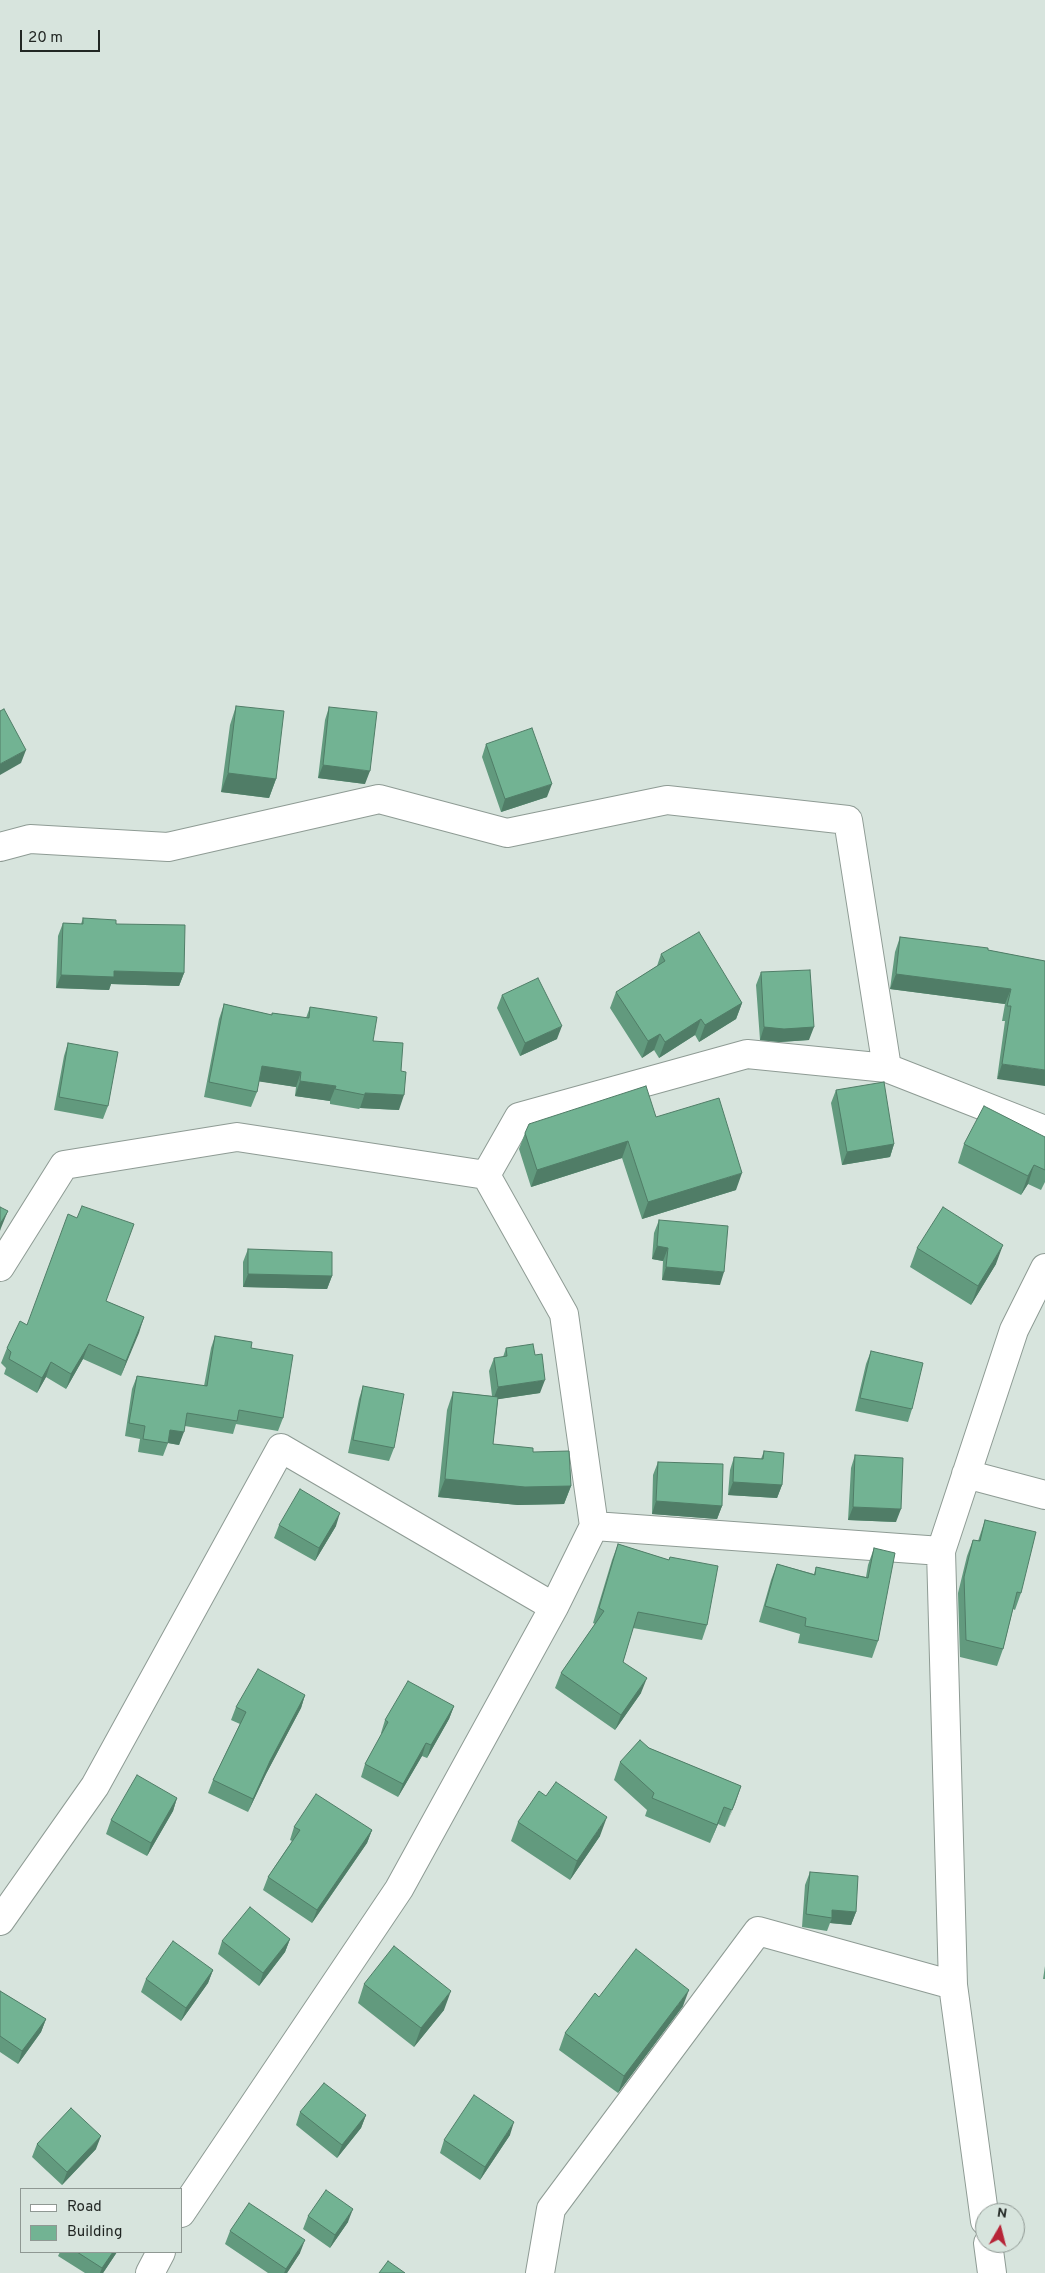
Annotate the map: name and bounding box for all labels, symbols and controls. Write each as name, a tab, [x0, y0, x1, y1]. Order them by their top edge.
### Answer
scale bar	[22, 20, 102, 52]
text: 20 m	[28, 29, 63, 48]
legend	[20, 2188, 182, 2253]
text: Road	[67, 2198, 102, 2217]
north arrow	[975, 2203, 1025, 2253]
text: N	[996, 2205, 1008, 2223]
text: Building	[67, 2223, 122, 2242]

